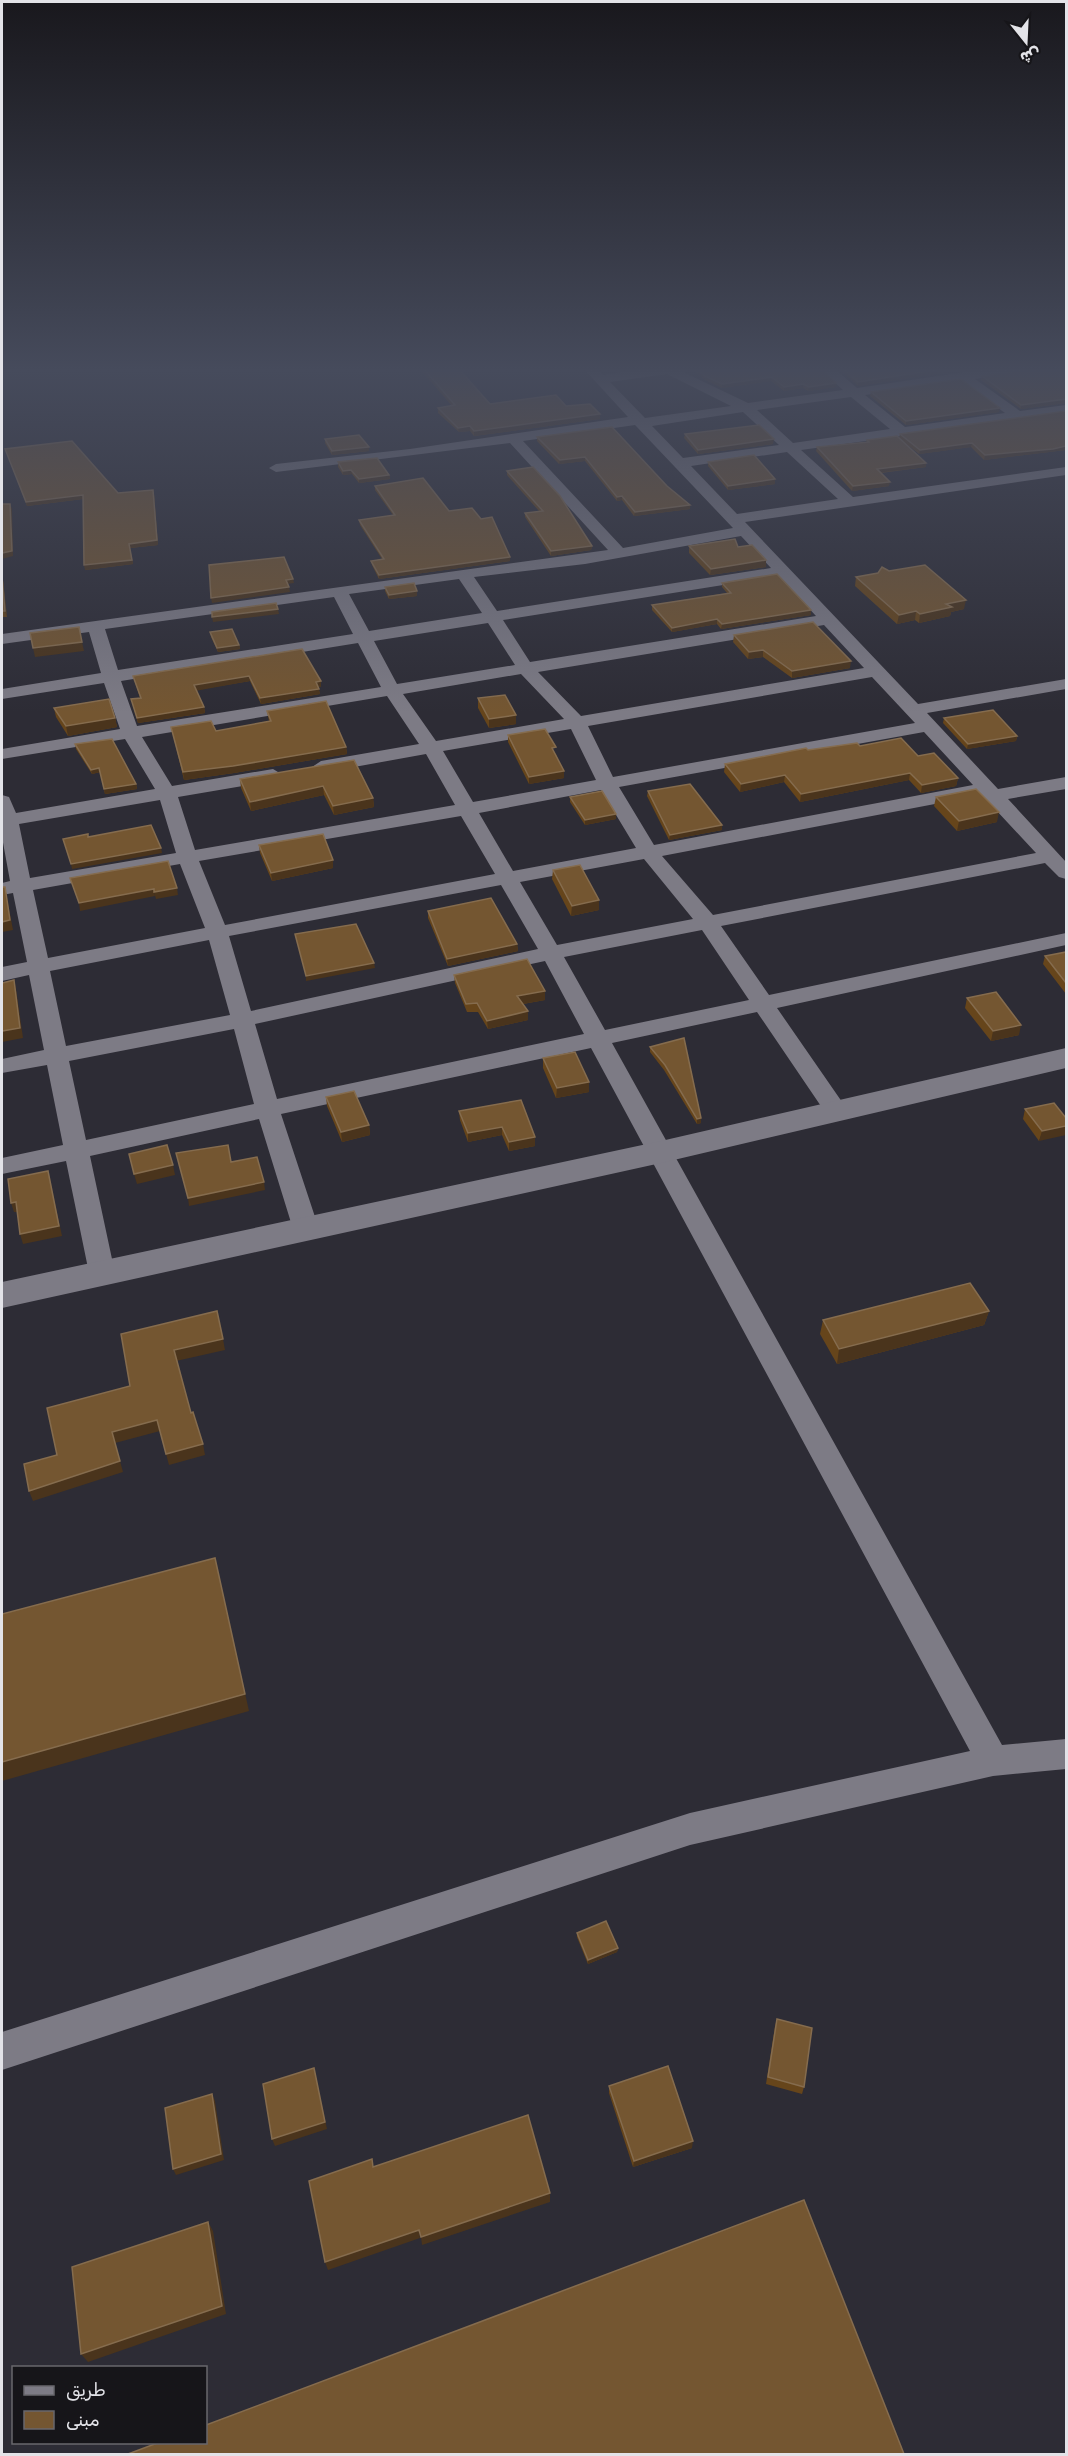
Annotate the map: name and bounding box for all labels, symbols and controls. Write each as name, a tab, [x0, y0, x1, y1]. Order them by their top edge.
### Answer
north arrow	[996, 12, 1056, 72]
text: ش	[1018, 44, 1043, 68]
legend	[12, 2366, 207, 2444]
text: طريق	[66, 2379, 106, 2401]
text: مبنى	[66, 2409, 100, 2431]

